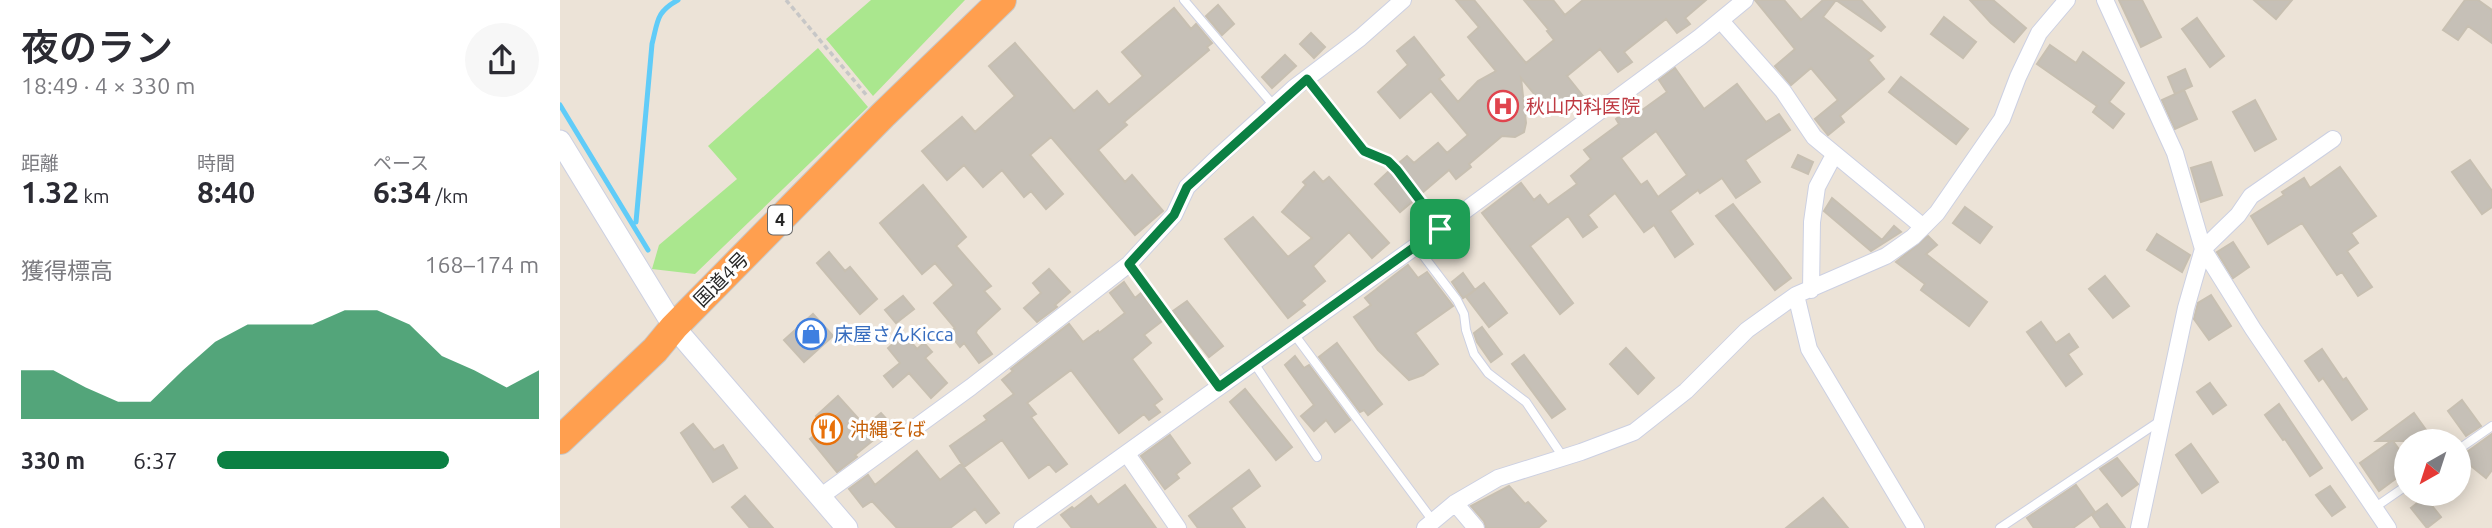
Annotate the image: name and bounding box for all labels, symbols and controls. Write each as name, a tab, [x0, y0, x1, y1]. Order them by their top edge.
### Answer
button: share	[465, 23, 539, 97]
text: 夜のラン	[21, 26, 173, 68]
text: 18:49 · 4 × 330 m	[21, 73, 195, 98]
hospital icon: 秋山内科医院	[1486, 89, 1520, 123]
place label: 秋山内科医院	[1526, 95, 1640, 117]
text: 距離	[21, 152, 59, 174]
text: 時間	[197, 152, 235, 174]
text: ペース	[373, 152, 429, 174]
text: 1.32	[21, 175, 79, 209]
text: 8:40	[197, 175, 255, 209]
text: 6:34	[373, 175, 431, 209]
text: km	[79, 185, 109, 207]
text: /km	[431, 185, 469, 207]
pin	[1410, 199, 1470, 259]
road number: 4	[768, 205, 792, 234]
icon: arrive	[1421, 210, 1459, 248]
street label: 国道4号	[689, 247, 753, 311]
text: 168–174 m	[425, 252, 539, 277]
text: 獲得標高	[21, 258, 113, 283]
shop icon: 床屋さんKicca	[794, 317, 828, 351]
place label: 床屋さんKicca	[834, 323, 954, 345]
restaurant icon: 沖縄そば	[810, 412, 844, 446]
place label: 沖縄そば	[850, 418, 926, 440]
north arrow	[2394, 429, 2471, 506]
map controls	[2394, 429, 2471, 506]
text: 330 m	[21, 448, 85, 473]
text: 6:37	[133, 448, 178, 473]

